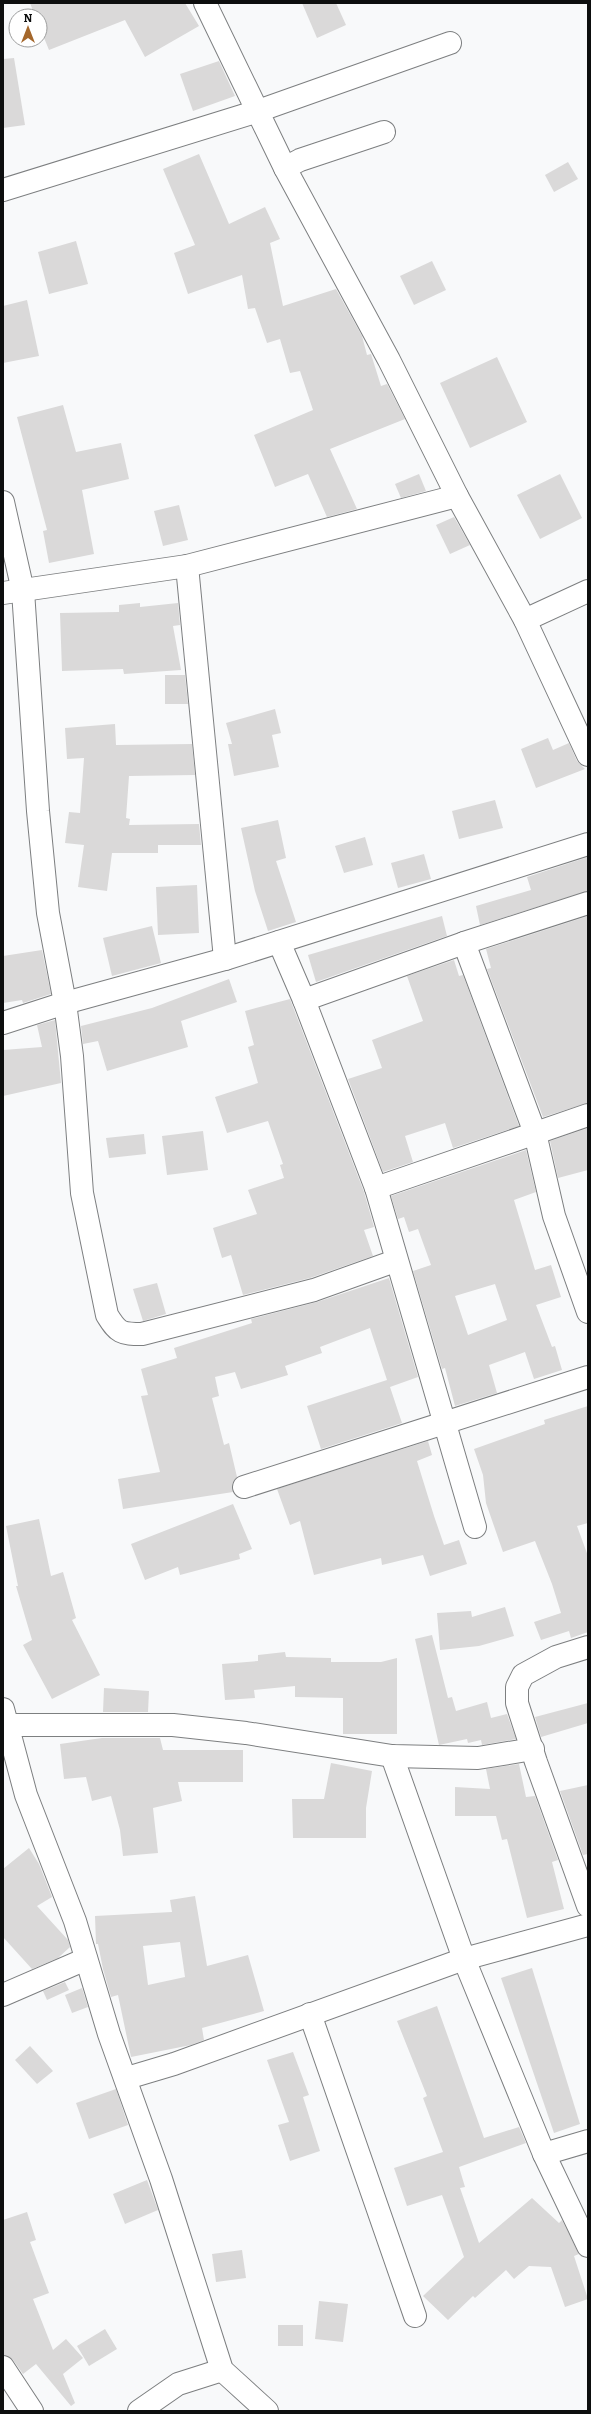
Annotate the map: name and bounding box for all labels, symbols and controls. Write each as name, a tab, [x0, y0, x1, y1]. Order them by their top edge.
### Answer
north arrow	[8, 8, 48, 48]
text: N	[24, 12, 33, 25]

